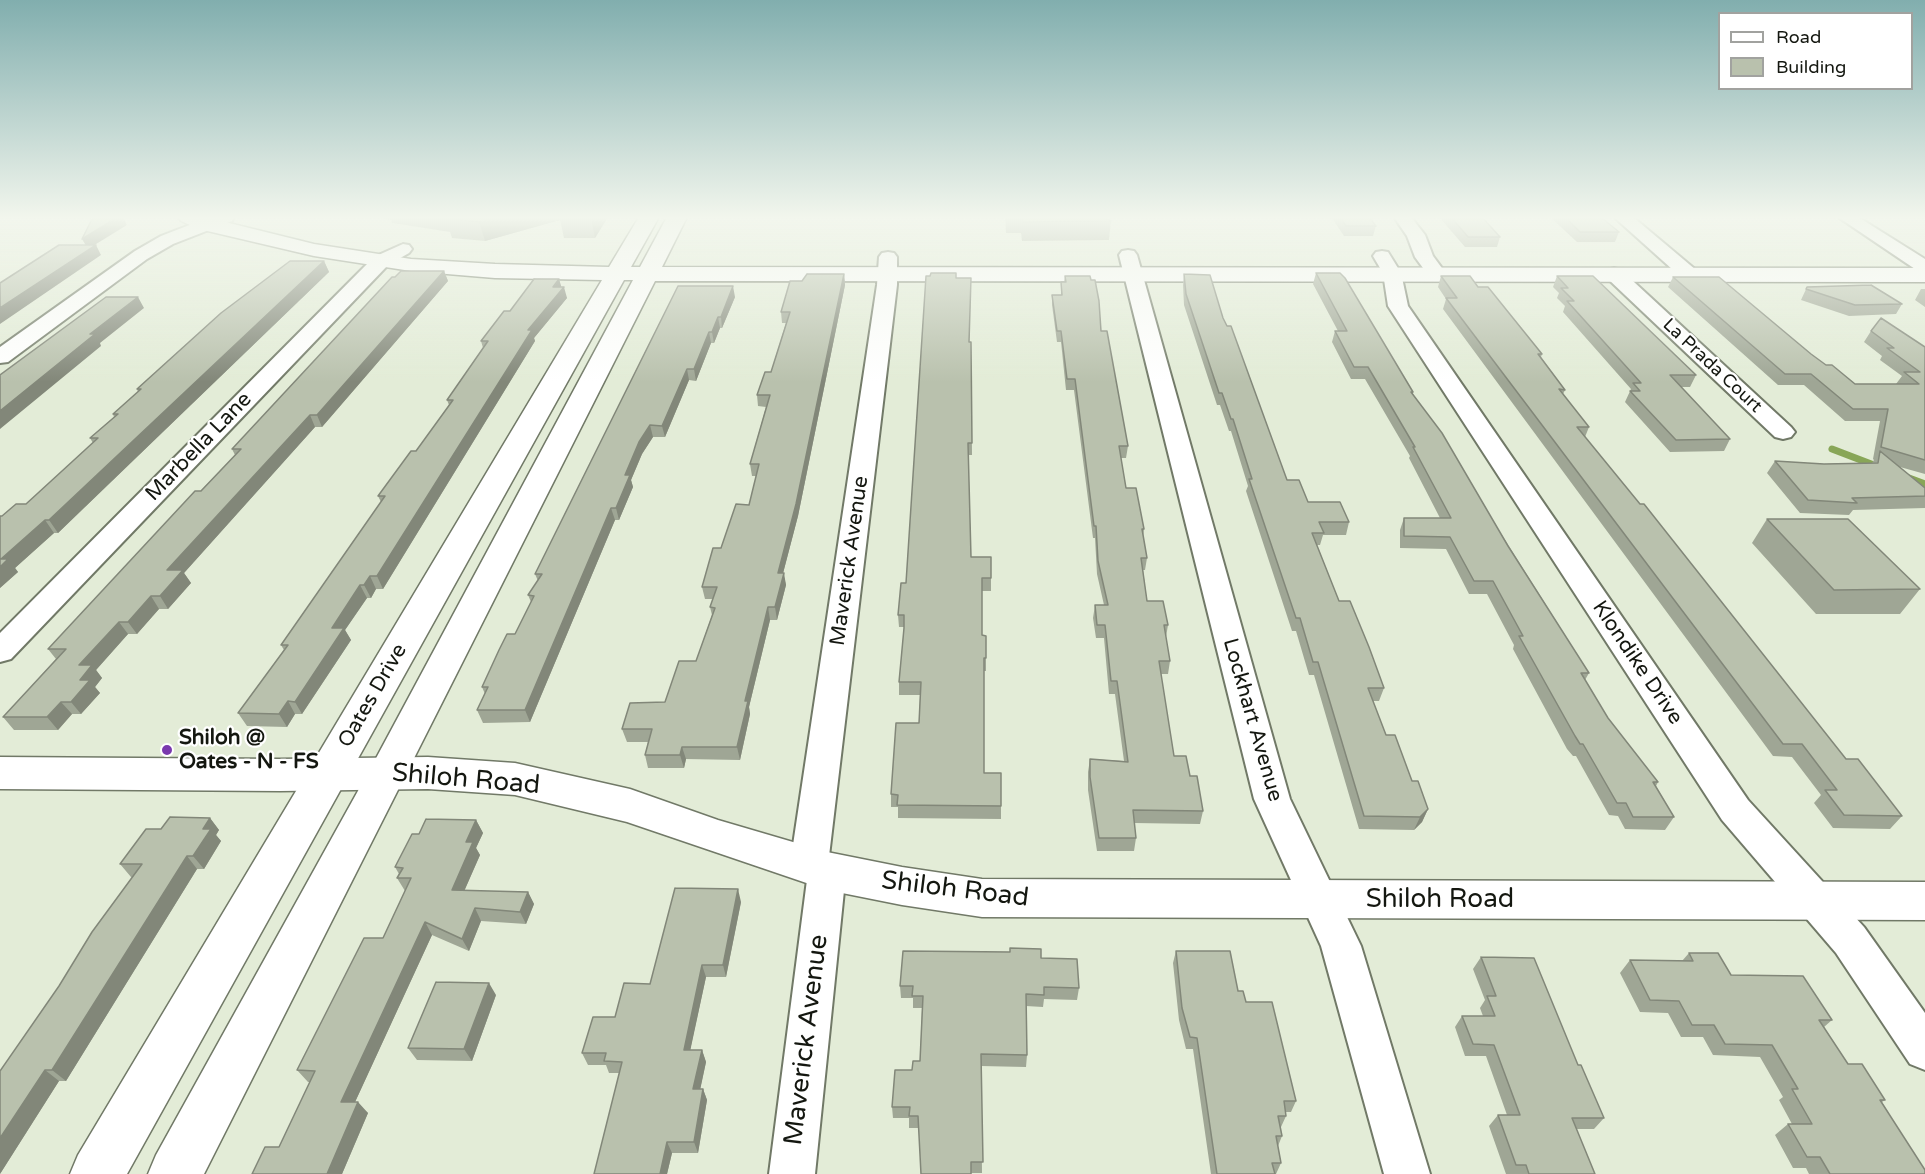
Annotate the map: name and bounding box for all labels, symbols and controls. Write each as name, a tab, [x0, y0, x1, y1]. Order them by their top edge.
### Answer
legend	[1718, 12, 1913, 90]
text: Road	[1776, 26, 1821, 48]
text: Building	[1776, 56, 1846, 78]
street label: La Prada Court	[1658, 314, 1766, 418]
street label: Marbella Lane	[141, 387, 257, 507]
street label: Maverick Avenue	[826, 474, 874, 648]
street label: Klondike Drive	[1586, 596, 1688, 730]
street label: Lockhart Avenue	[1217, 635, 1287, 805]
street label: Oates Drive	[333, 640, 413, 752]
place label: Shiloh @ Oates - N - FS	[179, 725, 319, 775]
marker: Shiloh @ Oates - N - FS	[160, 743, 174, 757]
street label: Shiloh Road	[391, 758, 541, 802]
street label: Shiloh Road	[879, 865, 1031, 915]
street label: Shiloh Road	[1366, 884, 1514, 916]
street label: Maverick Avenue	[779, 933, 835, 1147]

